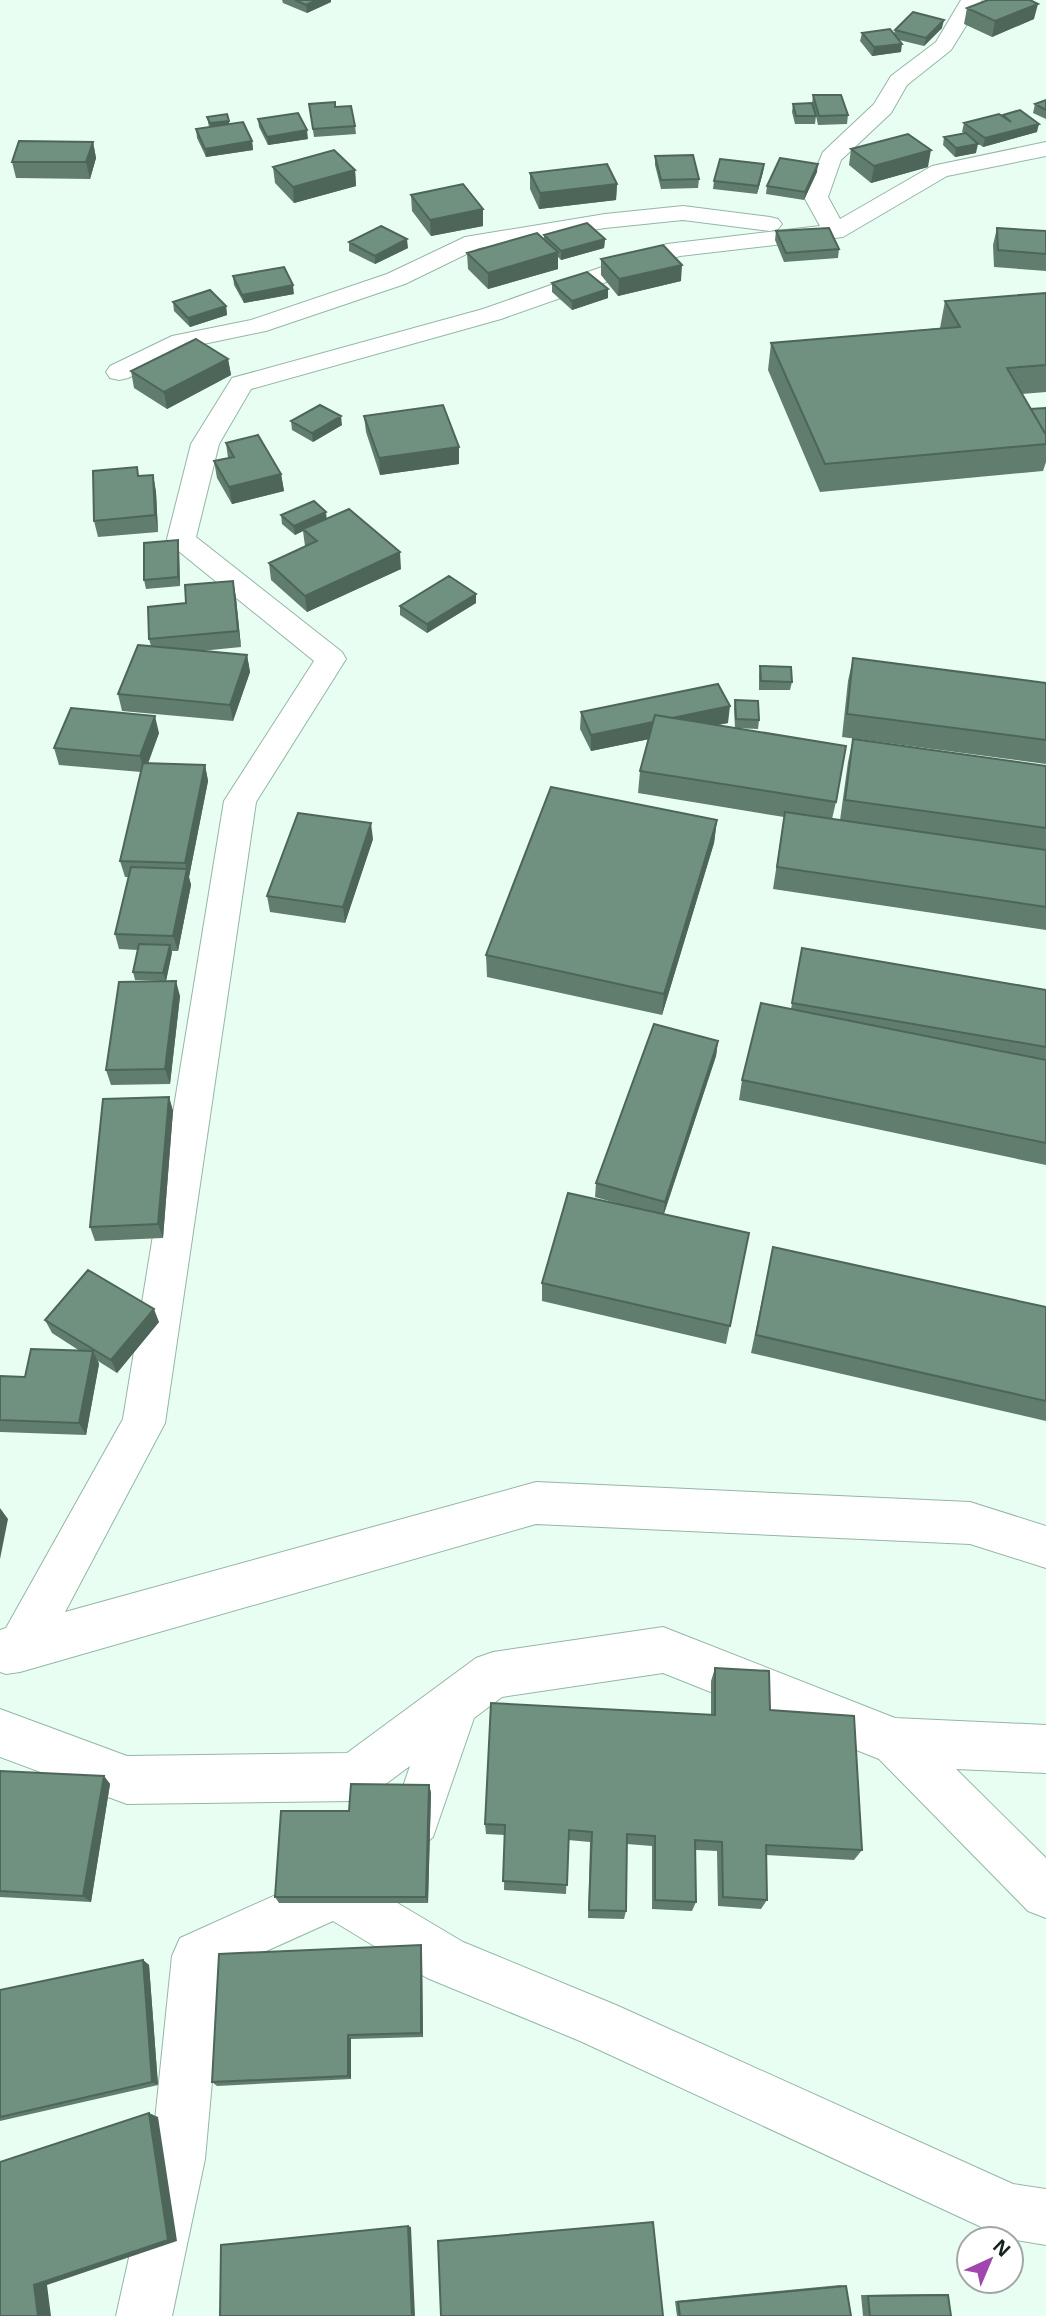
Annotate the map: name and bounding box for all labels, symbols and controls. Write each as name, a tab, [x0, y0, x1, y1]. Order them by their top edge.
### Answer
north arrow	[955, 2225, 1025, 2295]
text: N	[987, 2233, 1016, 2262]

